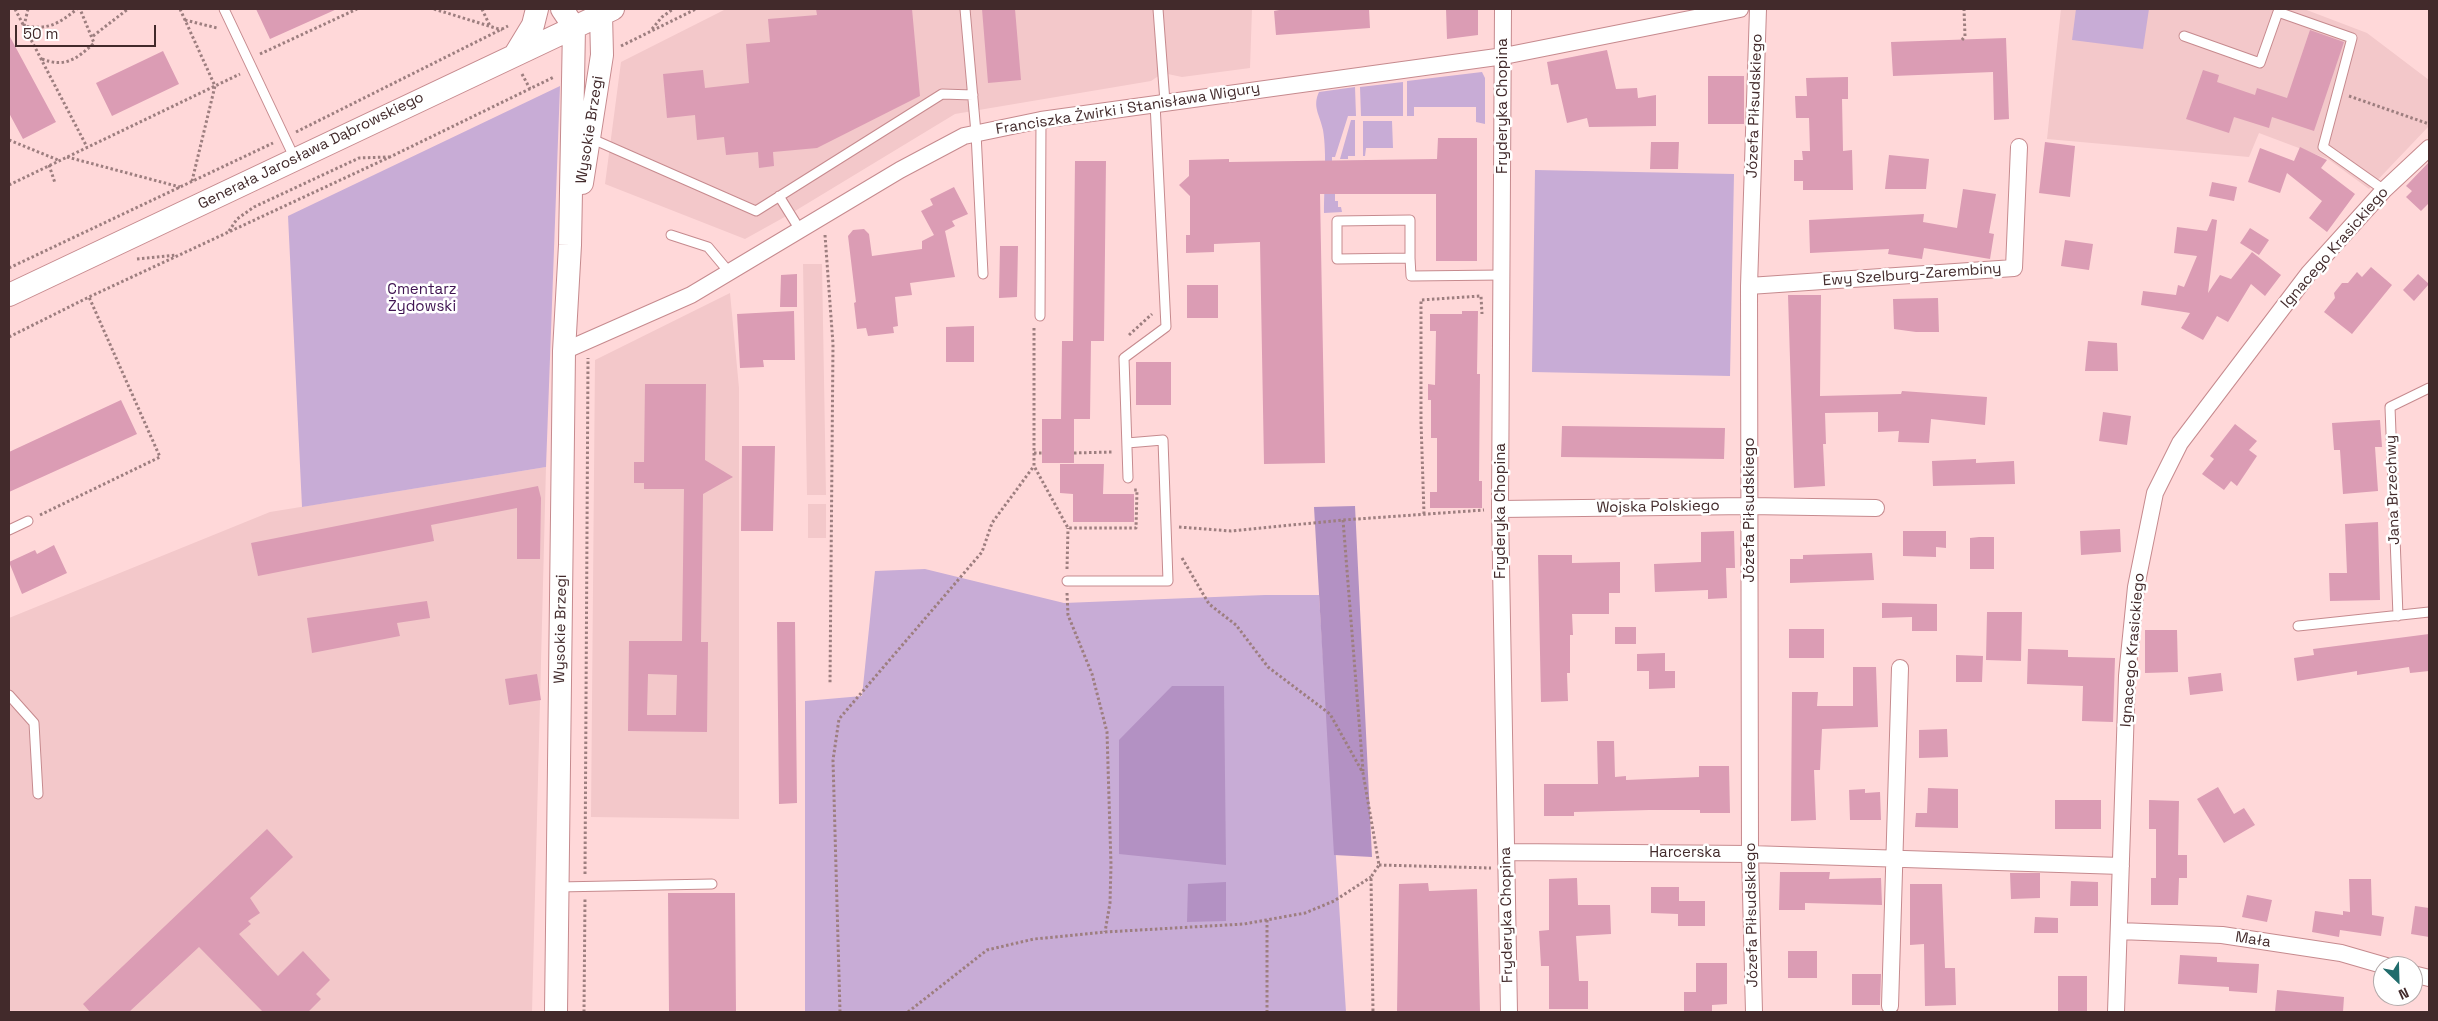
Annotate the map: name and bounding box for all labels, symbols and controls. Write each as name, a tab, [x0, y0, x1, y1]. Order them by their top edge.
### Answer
scale bar	[18, 15, 159, 47]
text: 50 m	[23, 24, 58, 43]
street label: Józefa Piłsudskiego	[1743, 33, 1767, 179]
street label: Fryderyka Chopina	[1494, 38, 1512, 174]
street label: Wysokie Brzegi	[573, 75, 607, 185]
street label: Franciszka Żwirki i Stanisława Wigury	[995, 79, 1261, 139]
street label: Generała Jarosława Dąbrowskiego	[195, 88, 427, 214]
street label: Ignacego Krasickiego	[2277, 184, 2393, 312]
street label: Ewy Szelburg-Zarembiny	[1822, 260, 2002, 290]
park label: Cmentarz Żydowski	[387, 281, 457, 316]
street label: Jana Brzechwy	[2382, 435, 2404, 545]
street label: Józefa Piłsudskiego	[1741, 438, 1759, 582]
street label: Fryderyka Chopina	[1492, 443, 1510, 579]
street label: Wojska Polskiego	[1596, 497, 1720, 517]
street label: Ignacego Krasickiego	[2117, 572, 2149, 728]
street label: Wysokie Brzegi	[551, 574, 571, 684]
street label: Józefa Piłsudskiego	[1742, 842, 1762, 988]
street label: Harcerska	[1649, 844, 1721, 862]
street label: Fryderyka Chopina	[1497, 847, 1517, 983]
street label: Mała	[2234, 928, 2272, 952]
north arrow	[2373, 956, 2423, 1006]
text: N	[2396, 984, 2412, 1004]

